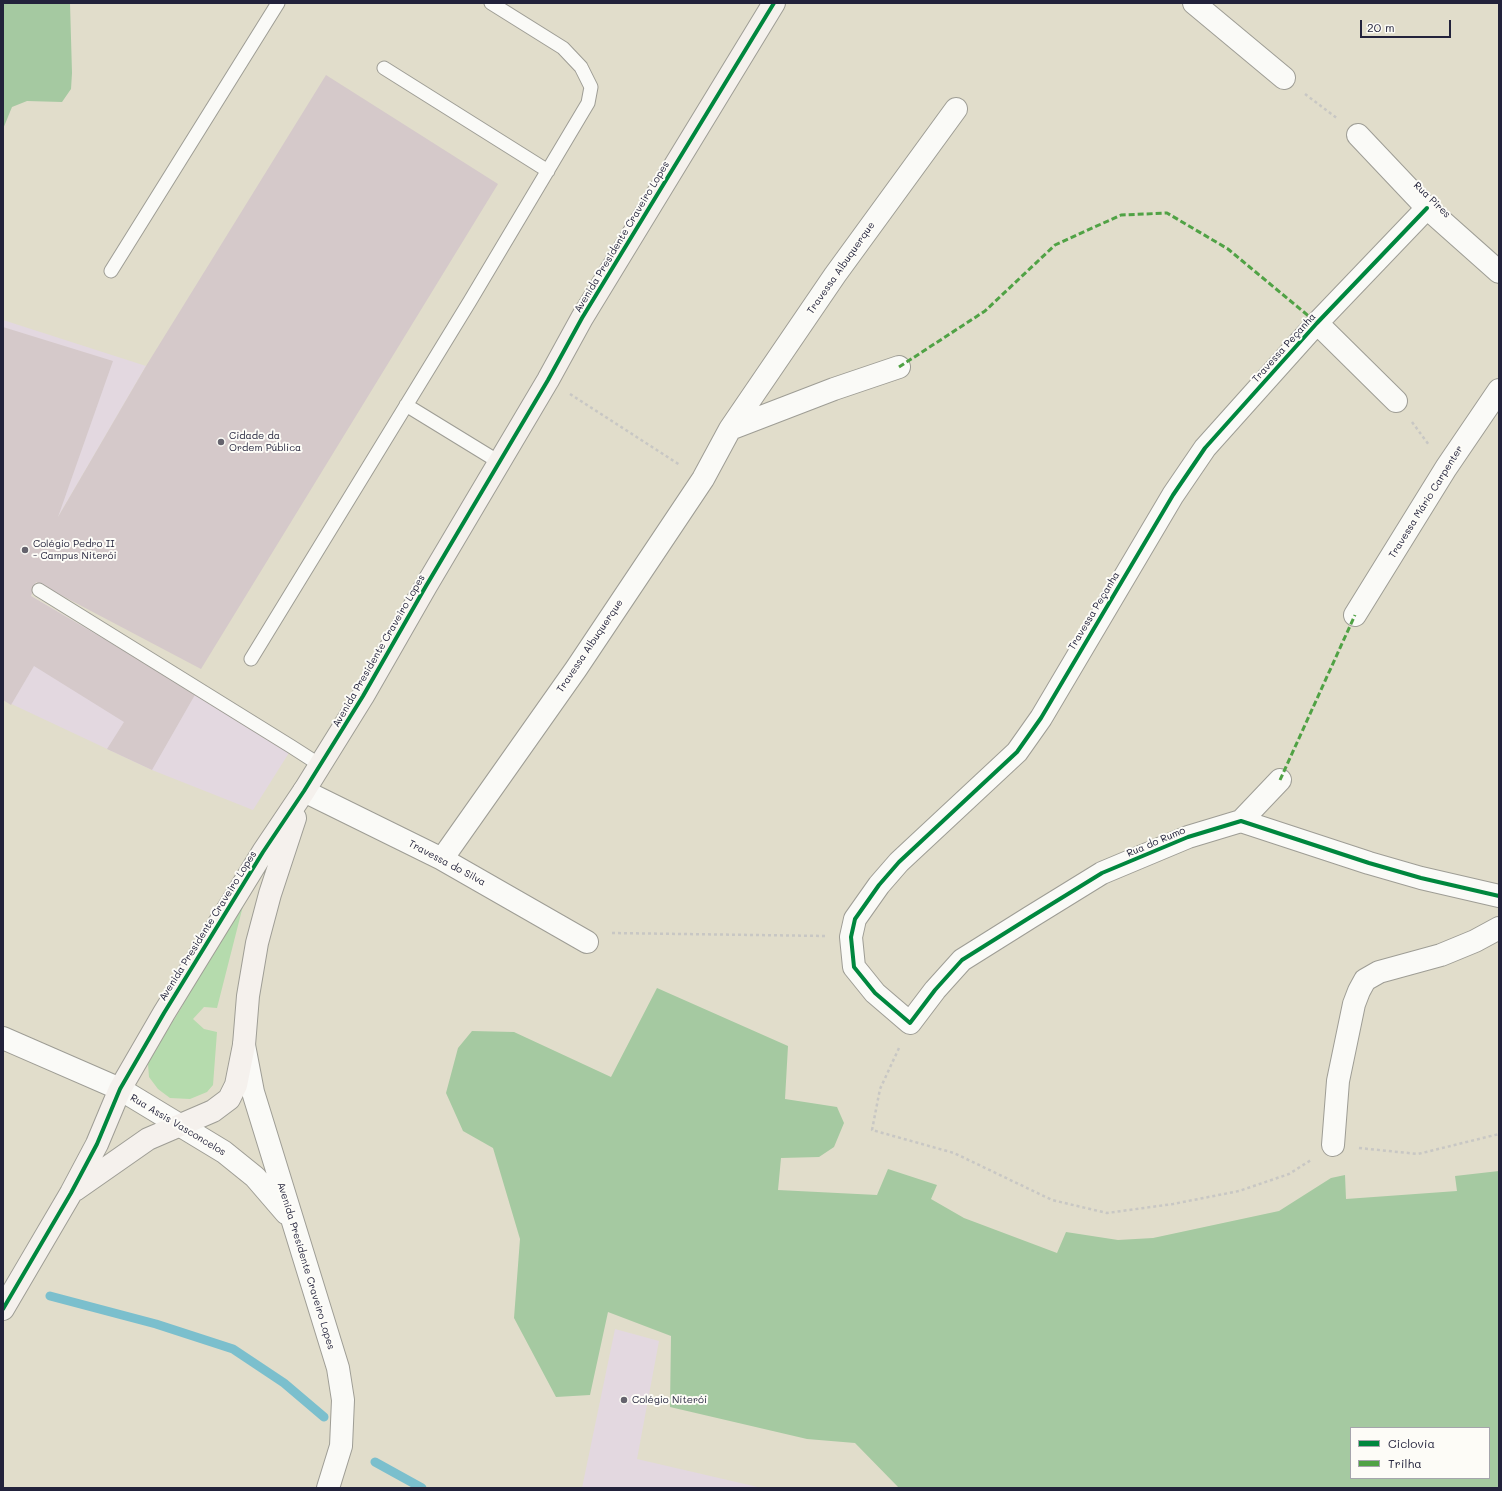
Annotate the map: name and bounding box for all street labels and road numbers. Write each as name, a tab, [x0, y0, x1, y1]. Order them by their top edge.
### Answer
street label: Avenida Presidente Craveiro Lopes	[572, 159, 672, 315]
street label: Rua Pires	[1411, 180, 1453, 220]
street label: Travessa Albuquerque	[805, 220, 877, 316]
street label: Travessa Peçanha	[1250, 311, 1318, 385]
street label: Travessa Mário Carpenter	[1386, 443, 1466, 561]
street label: Travessa Peçanha	[1066, 570, 1122, 652]
street label: Avenida Presidente Craveiro Lopes	[330, 572, 428, 730]
street label: Travessa Albuquerque	[554, 597, 626, 695]
street label: Rua do Rumo	[1125, 824, 1187, 860]
street label: Travessa do Silva	[406, 838, 488, 888]
street label: Avenida Presidente Craveiro Lopes	[157, 849, 259, 1003]
street label: Rua Assis Vasconcelos	[128, 1092, 228, 1158]
street label: Avenida Presidente Craveiro Lopes	[275, 1181, 337, 1351]

